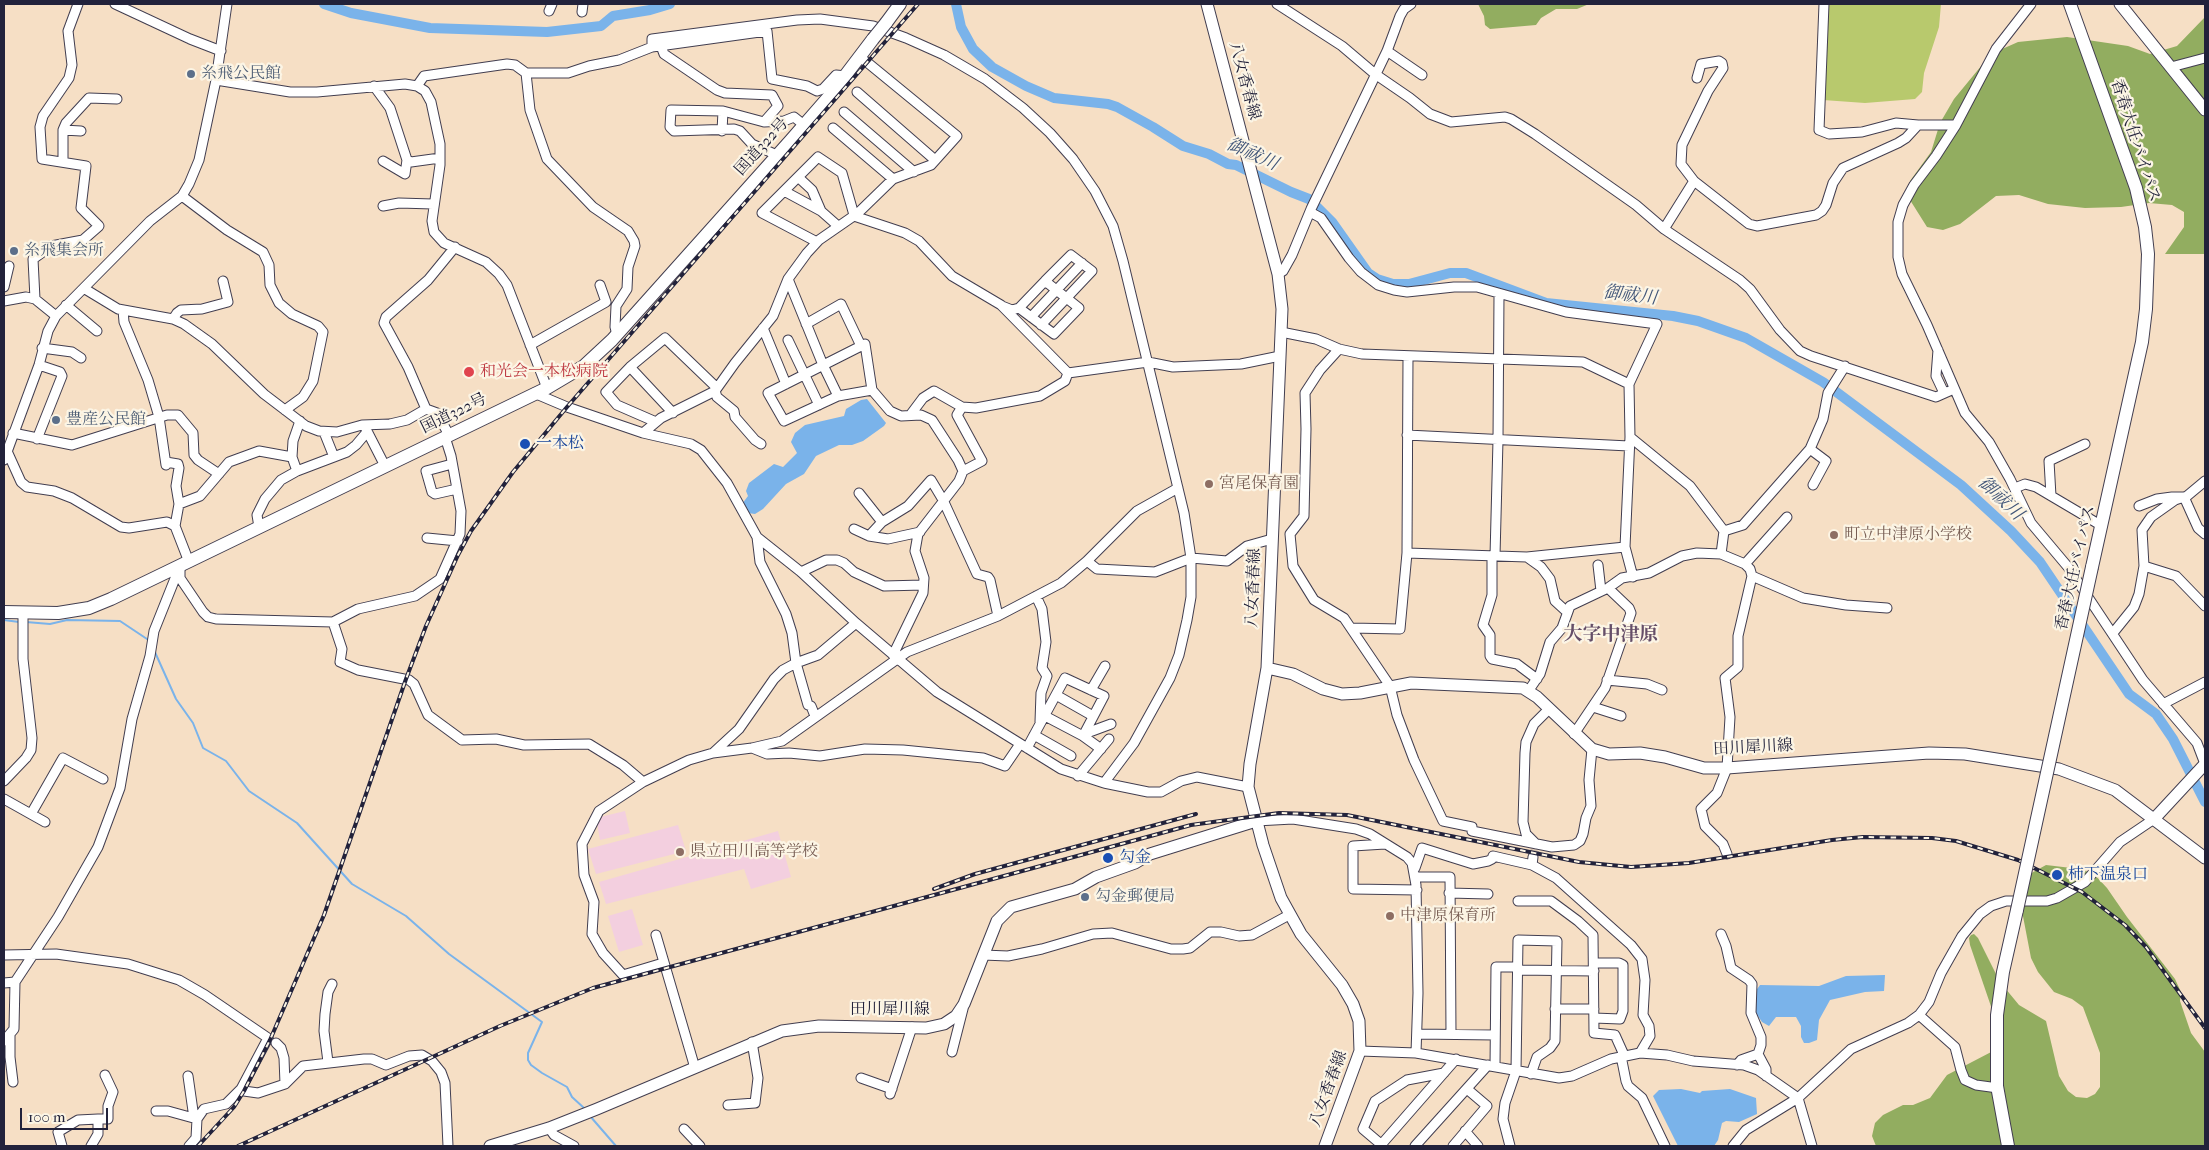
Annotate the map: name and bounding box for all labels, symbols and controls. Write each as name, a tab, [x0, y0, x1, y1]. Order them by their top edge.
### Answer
street label: 八女香春線	[1224, 40, 1264, 122]
place label: 糸飛公民館	[201, 64, 281, 84]
marker: 糸飛公民館	[185, 68, 197, 80]
street label: 香春大任バイパス	[2106, 77, 2164, 205]
street label: 国道322号	[731, 114, 793, 180]
water label: 御祓川	[1223, 134, 1281, 176]
place label: 糸飛集会所	[24, 241, 104, 261]
marker: 糸飛集会所	[8, 245, 20, 257]
water label: 御祓川	[1602, 282, 1658, 310]
place label: 和光会一本松病院	[480, 362, 608, 382]
marker: 和光会一本松病院	[462, 365, 476, 379]
street label: 国道322号	[418, 390, 490, 438]
place label: 豊産公民館	[66, 410, 146, 430]
marker: 豊産公民館	[50, 414, 62, 426]
place label: 一本松	[536, 434, 584, 454]
marker: 一本松	[518, 437, 532, 451]
water label: 御祓川	[1973, 473, 2027, 525]
place label: 宮尾保育園	[1219, 474, 1299, 494]
marker: 宮尾保育園	[1203, 478, 1215, 490]
street label: 香春大任バイパス	[2052, 503, 2100, 633]
place label: 町立中津原小学校	[1844, 525, 1972, 545]
marker: 町立中津原小学校	[1828, 529, 1840, 541]
street label: 八女香春線	[1243, 548, 1265, 628]
district label: 大字中津原	[1564, 624, 1658, 646]
street label: 田川犀川線	[1713, 736, 1793, 760]
place label: 県立田川高等学校	[690, 842, 818, 862]
marker: 県立田川高等学校	[674, 846, 686, 858]
place label: 勾金	[1119, 848, 1151, 868]
marker: 勾金	[1101, 851, 1115, 865]
place label: 柿下温泉口	[2068, 865, 2148, 885]
marker: 柿下温泉口	[2050, 868, 2064, 882]
place label: 勾金郵便局	[1095, 887, 1175, 907]
marker: 勾金郵便局	[1079, 891, 1091, 903]
place label: 中津原保育所	[1400, 906, 1496, 926]
marker: 中津原保育所	[1384, 910, 1396, 922]
street label: 田川犀川線	[850, 1000, 930, 1020]
street label: 八女香春線	[1306, 1048, 1352, 1130]
scale bar	[22, 1098, 110, 1130]
text: 100 m	[28, 1108, 66, 1126]

